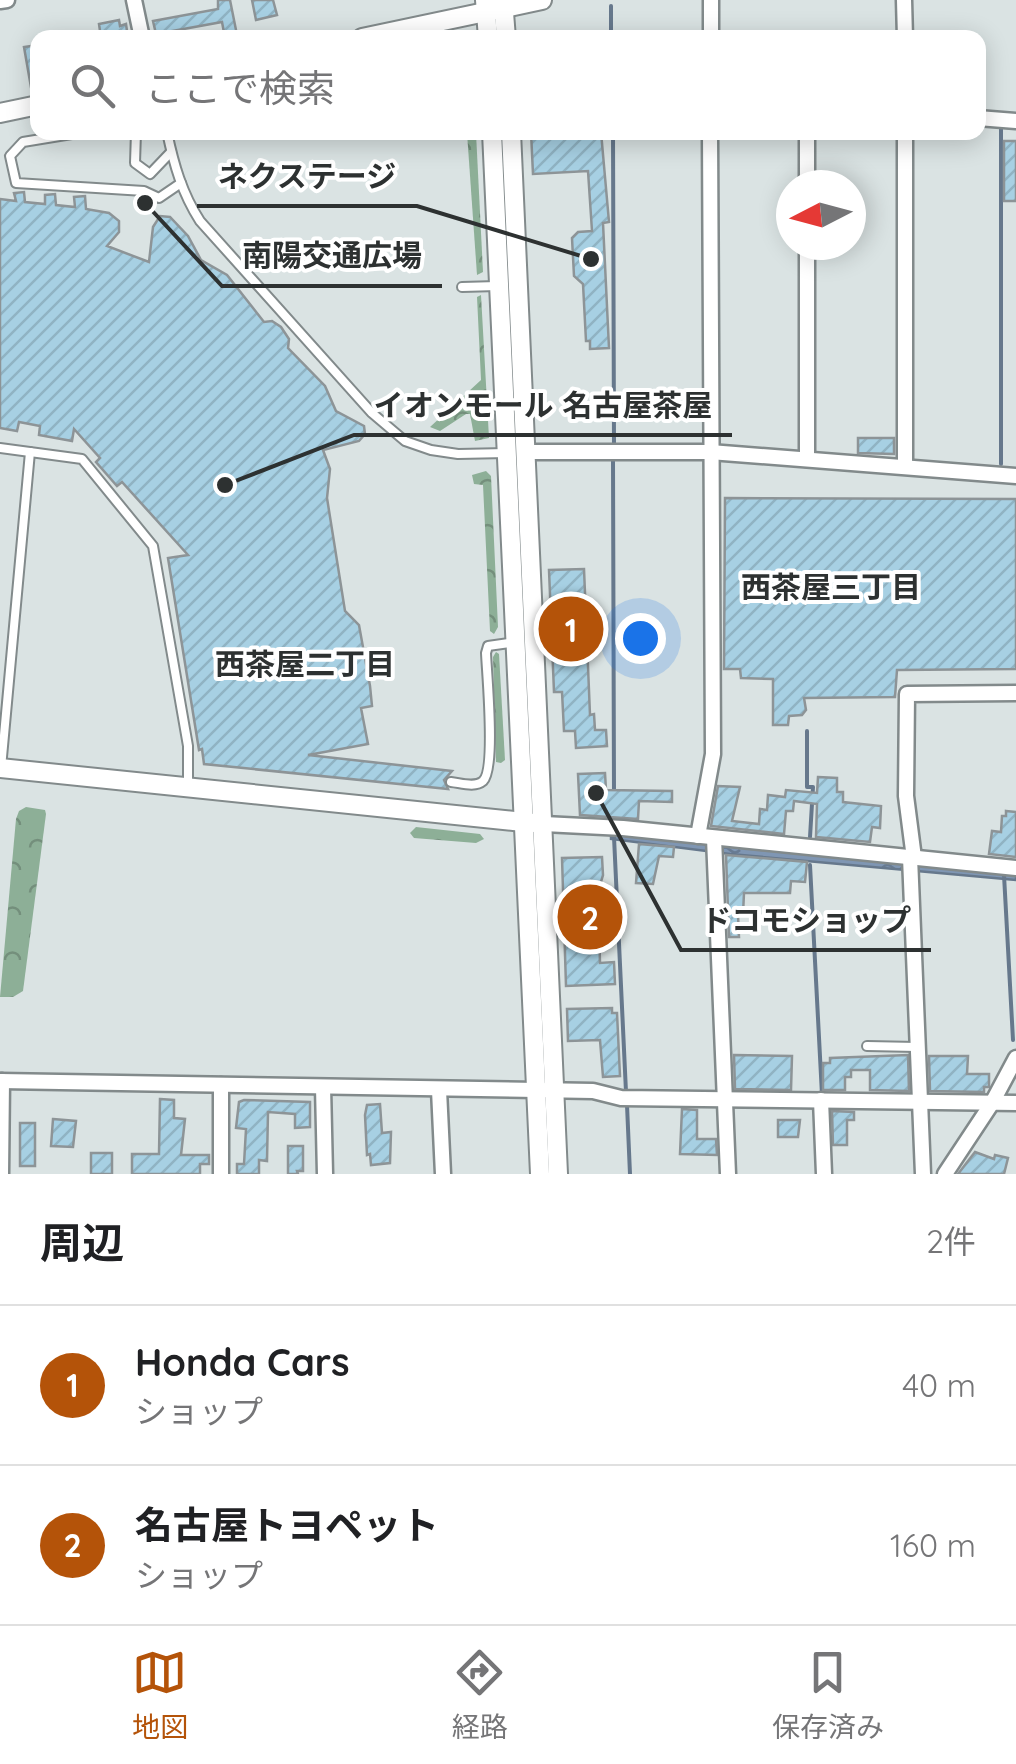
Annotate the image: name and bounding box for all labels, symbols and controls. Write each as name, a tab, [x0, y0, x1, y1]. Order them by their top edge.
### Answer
search box	[30, 30, 986, 140]
icon: search	[65, 58, 120, 113]
text: ここで検索	[145, 64, 335, 112]
callout: ネクステージ	[197, 146, 417, 206]
text: ネクステージ	[218, 157, 396, 195]
north arrow	[776, 170, 866, 260]
callout: 南陽交通広場	[222, 226, 442, 286]
text: 南陽交通広場	[242, 236, 422, 274]
callout: イオンモール 名古屋茶屋	[354, 375, 732, 435]
text: イオンモール 名古屋茶屋	[374, 386, 712, 424]
district label: 西茶屋三丁目	[741, 568, 921, 606]
pin: 1	[538, 592, 604, 666]
your location	[615, 613, 666, 664]
district label: 西茶屋二丁目	[215, 645, 395, 683]
pin: 2	[558, 880, 622, 954]
callout: ドコモショップ	[681, 890, 931, 950]
text: ドコモショップ	[701, 901, 911, 939]
text: 周辺	[40, 1216, 124, 1269]
text: 2件	[926, 1221, 976, 1261]
text: Honda Cars	[135, 1338, 350, 1386]
text: 1	[66, 1365, 79, 1405]
text: 40 m	[902, 1365, 976, 1405]
text: ショップ	[135, 1391, 263, 1431]
text: 名古屋トヨペット	[135, 1501, 439, 1549]
text: 2	[63, 1525, 82, 1565]
text: 160 m	[890, 1525, 976, 1565]
text: ショップ	[135, 1555, 263, 1595]
tab: 地図	[132, 1645, 188, 1745]
tab: 経路	[452, 1645, 508, 1745]
tab: 保存済み	[772, 1645, 884, 1745]

